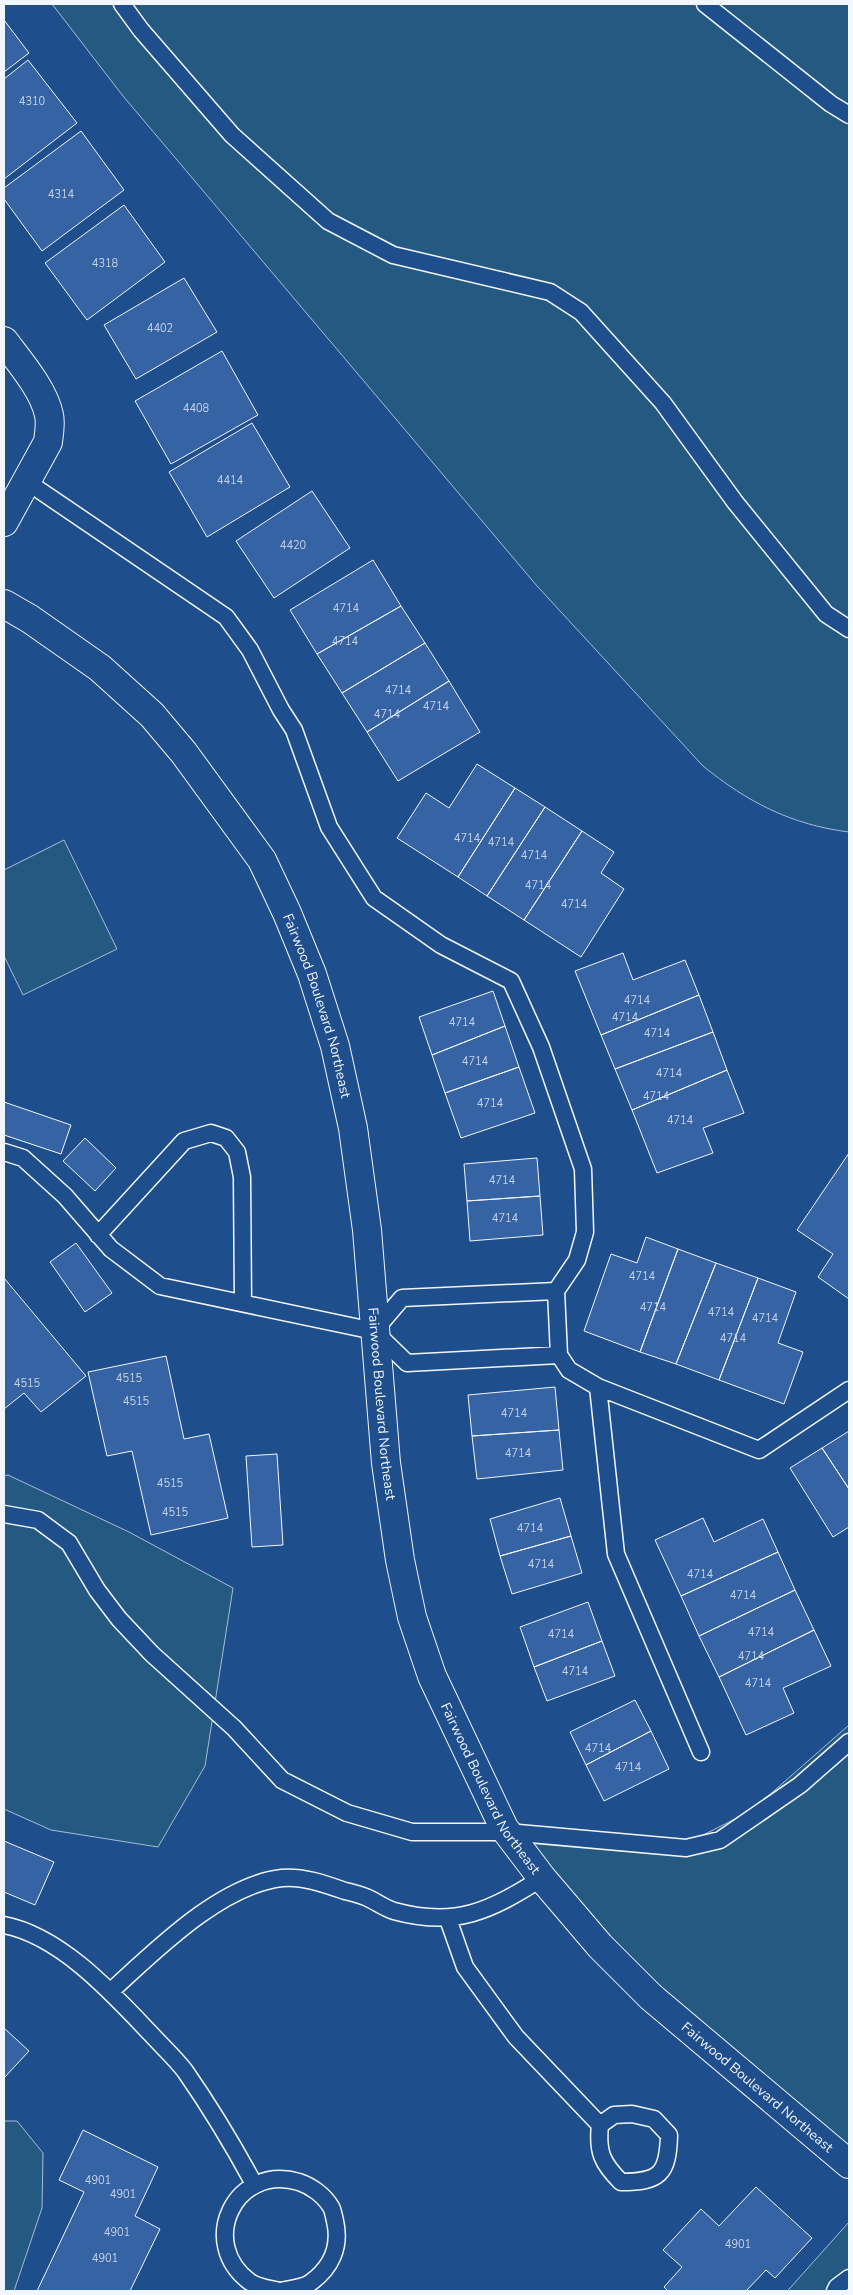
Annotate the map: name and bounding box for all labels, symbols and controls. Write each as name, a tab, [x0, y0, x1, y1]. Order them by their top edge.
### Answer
house number: 4310	[19, 94, 46, 109]
house number: 4314	[48, 187, 75, 202]
house number: 4318	[92, 256, 119, 271]
house number: 4402	[147, 321, 173, 336]
house number: 4408	[183, 401, 210, 416]
house number: 4414	[217, 473, 244, 488]
house number: 4420	[280, 538, 307, 553]
house number: 4714	[333, 601, 360, 616]
house number: 4714	[332, 634, 359, 649]
house number: 4714	[385, 683, 412, 698]
house number: 4714	[423, 699, 450, 714]
house number: 4714	[374, 707, 401, 722]
house number: 4714	[454, 831, 481, 846]
house number: 4714	[488, 835, 515, 850]
house number: 4714	[521, 848, 548, 863]
house number: 4714	[525, 878, 552, 893]
house number: 4714	[561, 897, 588, 912]
street label: Fairwood Boulevard Northeast	[279, 910, 356, 1100]
house number: 4714	[624, 993, 651, 1008]
house number: 4714	[612, 1010, 639, 1025]
house number: 4714	[449, 1015, 476, 1030]
house number: 4714	[644, 1026, 671, 1041]
house number: 4714	[462, 1054, 489, 1069]
house number: 4714	[656, 1066, 683, 1081]
house number: 4714	[643, 1089, 670, 1104]
house number: 4714	[477, 1096, 504, 1111]
house number: 4714	[667, 1113, 694, 1128]
house number: 4714	[489, 1173, 516, 1188]
house number: 4714	[492, 1211, 519, 1226]
house number: 4714	[629, 1269, 656, 1284]
house number: 4714	[640, 1300, 667, 1315]
house number: 4714	[708, 1305, 735, 1320]
street label: Fairwood Boulevard Northeast	[364, 1307, 401, 1501]
house number: 4714	[752, 1311, 779, 1326]
house number: 4714	[720, 1331, 747, 1346]
house number: 4515	[116, 1371, 143, 1386]
house number: 4515	[14, 1376, 41, 1391]
house number: 4515	[123, 1394, 150, 1409]
house number: 4714	[501, 1406, 528, 1421]
house number: 4714	[505, 1446, 532, 1461]
house number: 4515	[157, 1476, 184, 1491]
house number: 4515	[162, 1505, 189, 1520]
house number: 4714	[517, 1521, 544, 1536]
house number: 4714	[528, 1557, 555, 1572]
house number: 4714	[687, 1567, 714, 1582]
house number: 4714	[730, 1588, 757, 1603]
house number: 4714	[748, 1625, 775, 1640]
house number: 4714	[548, 1627, 575, 1642]
house number: 4714	[738, 1649, 765, 1664]
house number: 4714	[562, 1664, 589, 1679]
house number: 4714	[745, 1676, 772, 1691]
street label: Fairwood Boulevard Northeast	[436, 1699, 545, 1878]
house number: 4714	[585, 1741, 612, 1756]
house number: 4714	[615, 1760, 642, 1775]
street label: Fairwood Boulevard Northeast	[678, 2017, 838, 2157]
house number: 4901	[85, 2173, 111, 2188]
house number: 4901	[110, 2187, 136, 2202]
house number: 4901	[104, 2225, 130, 2240]
house number: 4901	[725, 2237, 751, 2252]
house number: 4901	[92, 2251, 118, 2266]

